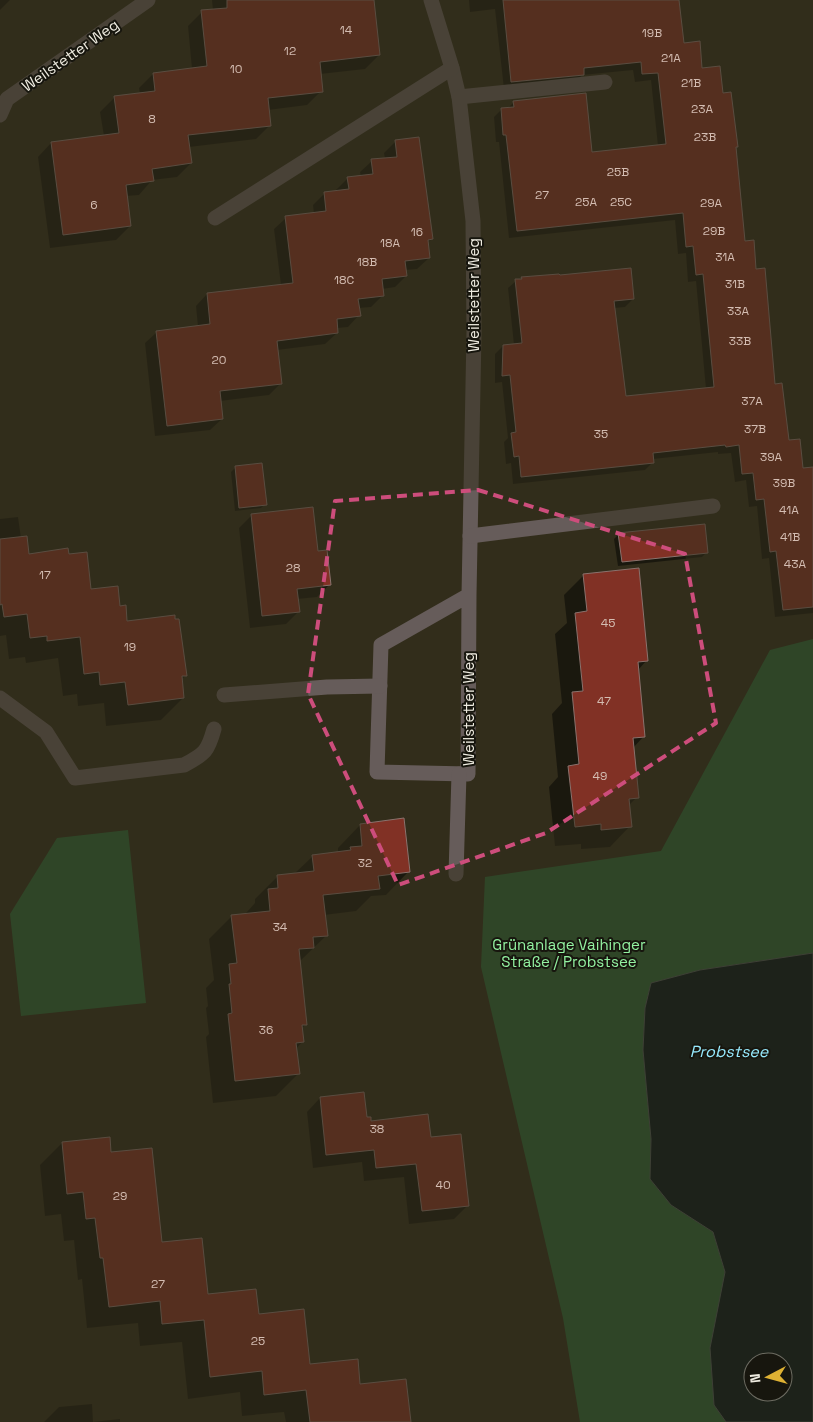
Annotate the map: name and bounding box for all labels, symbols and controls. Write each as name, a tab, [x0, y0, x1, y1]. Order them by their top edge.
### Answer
street label: Weilstetter Weg	[18, 15, 122, 95]
house number: 14	[340, 22, 353, 38]
house number: 19B	[642, 25, 662, 41]
house number: 12	[284, 43, 296, 59]
house number: 21A	[661, 50, 681, 66]
house number: 10	[230, 61, 242, 77]
house number: 21B	[681, 75, 701, 91]
house number: 23A	[691, 101, 713, 117]
house number: 8	[148, 111, 156, 127]
house number: 23B	[694, 129, 716, 145]
house number: 25B	[607, 164, 629, 180]
house number: 27	[535, 187, 549, 203]
house number: 25A	[575, 194, 597, 210]
house number: 25C	[610, 194, 632, 210]
house number: 29A	[700, 195, 722, 211]
house number: 6	[90, 197, 98, 213]
house number: 29B	[703, 223, 725, 239]
house number: 16	[411, 224, 423, 240]
house number: 18A	[380, 235, 400, 251]
street label: Weilstetter Weg	[464, 238, 483, 352]
house number: 31A	[715, 249, 735, 265]
house number: 18B	[357, 254, 377, 270]
house number: 18C	[334, 272, 354, 288]
house number: 31B	[725, 276, 745, 292]
house number: 33A	[727, 303, 749, 319]
house number: 33B	[729, 333, 751, 349]
house number: 20	[212, 352, 226, 368]
house number: 37A	[741, 393, 763, 409]
house number: 37B	[744, 421, 766, 437]
house number: 35	[594, 426, 608, 442]
house number: 39A	[760, 449, 783, 465]
house number: 39B	[773, 475, 795, 491]
house number: 41A	[779, 502, 799, 518]
house number: 41B	[780, 529, 800, 545]
house number: 43A	[784, 556, 807, 572]
house number: 28	[286, 560, 300, 576]
house number: 17	[39, 567, 51, 583]
house number: 45	[601, 615, 615, 631]
house number: 19	[124, 639, 136, 655]
street label: Weilstetter Weg	[459, 652, 478, 766]
house number: 47	[597, 693, 611, 709]
house number: 49	[593, 768, 607, 784]
house number: 32	[358, 855, 372, 871]
house number: 34	[273, 919, 288, 935]
park label: Grünanlage Vaihinger Straße / Probstsee	[492, 935, 646, 971]
house number: 36	[259, 1022, 273, 1038]
water label: Probstsee	[690, 1041, 769, 1062]
house number: 38	[370, 1121, 384, 1137]
house number: 40	[435, 1177, 451, 1193]
house number: 29	[113, 1188, 127, 1204]
house number: 27	[151, 1276, 165, 1292]
house number: 25	[251, 1333, 265, 1349]
north arrow	[743, 1352, 793, 1402]
text: N	[746, 1373, 765, 1384]

